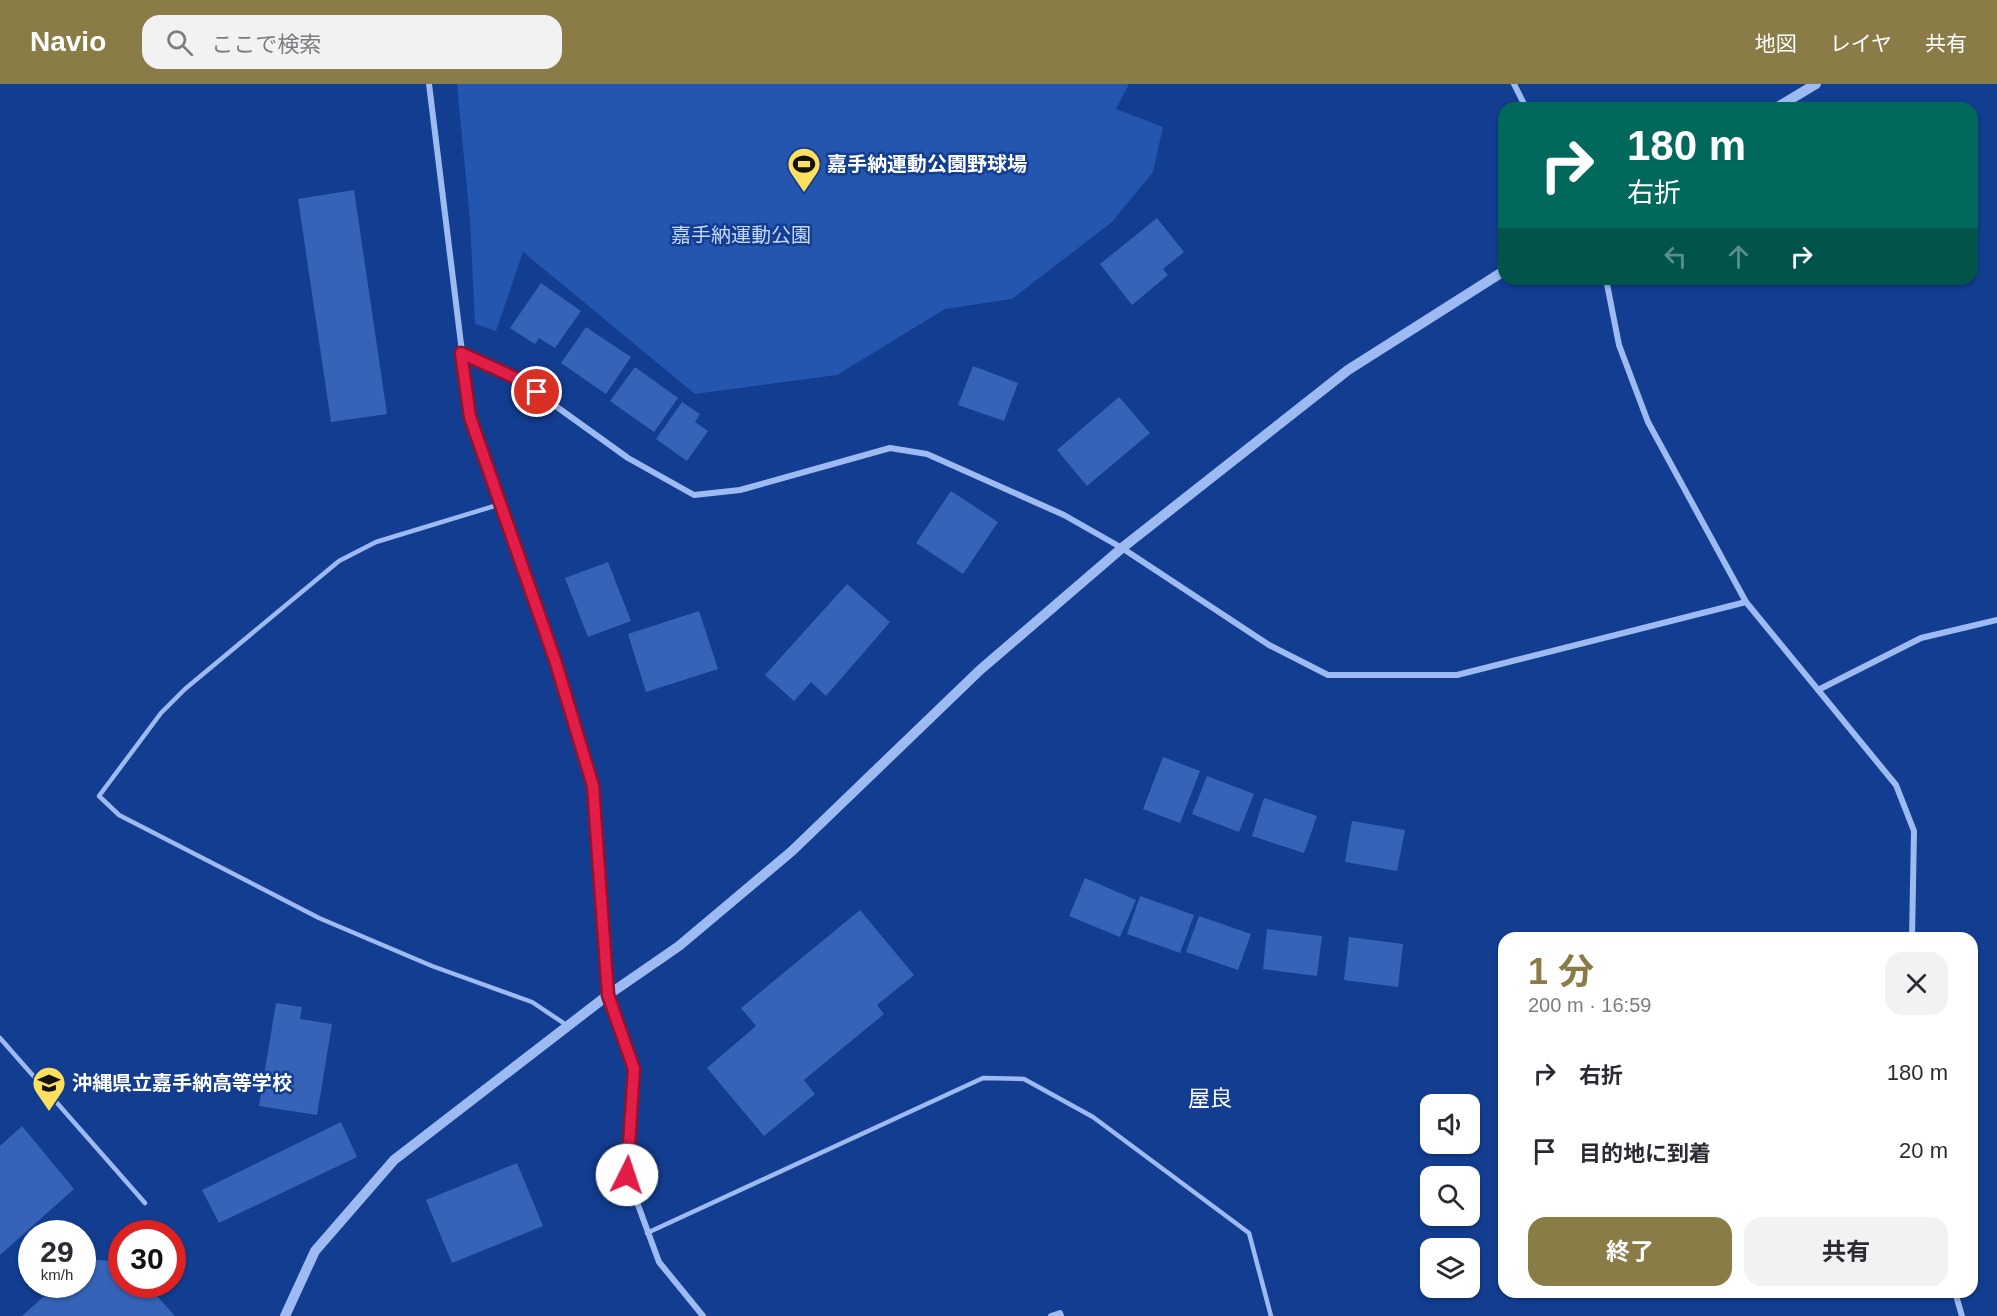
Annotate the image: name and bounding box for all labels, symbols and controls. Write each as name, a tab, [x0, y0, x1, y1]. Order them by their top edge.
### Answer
search box	[142, 15, 562, 69]
text: Navio	[30, 26, 106, 57]
icon: search	[163, 26, 196, 59]
text: ここで検索	[211, 32, 321, 57]
text: 地図	[1755, 32, 1797, 55]
text: レイヤ	[1830, 32, 1892, 55]
text: 共有	[1925, 32, 1967, 55]
text: 180 m	[1627, 122, 1746, 169]
icon: right	[1528, 126, 1606, 204]
sports icon: 嘉手納運動公園野球場	[786, 146, 822, 193]
place label: 嘉手納運動公園野球場	[827, 153, 1027, 175]
text: 右折	[1627, 178, 1681, 208]
park label: 嘉手納運動公園	[671, 224, 811, 246]
icon: left	[1659, 240, 1692, 273]
icon: ahead	[1722, 240, 1755, 273]
icon: right	[1785, 240, 1818, 273]
pin	[511, 366, 562, 417]
icon: arrive	[520, 375, 553, 408]
text: 1 分	[1528, 951, 1594, 992]
button: close	[1885, 952, 1948, 1015]
text: 200 m · 16:59	[1528, 994, 1651, 1016]
icon: right	[1528, 1057, 1561, 1090]
text: 180 m	[1887, 1060, 1948, 1085]
text: 右折	[1579, 1063, 1623, 1088]
school or university icon: 沖縄県立嘉手納高等学校	[31, 1065, 67, 1112]
place label: 沖縄県立嘉手納高等学校	[72, 1072, 292, 1094]
district label: 屋良	[1188, 1086, 1232, 1111]
map controls	[1420, 1094, 1480, 1298]
button: sound	[1420, 1094, 1480, 1154]
icon: arrive	[1528, 1135, 1561, 1168]
text: 20 m	[1899, 1138, 1948, 1163]
text: 目的地に到着	[1579, 1141, 1711, 1166]
position arrow	[595, 1143, 659, 1207]
button: search	[1420, 1166, 1480, 1226]
button: 終了	[1528, 1217, 1732, 1286]
button: 共有	[1744, 1217, 1948, 1286]
speed limit sign: 30	[108, 1220, 186, 1298]
text: 29	[40, 1235, 74, 1268]
button: layers	[1420, 1238, 1480, 1298]
text: km/h	[41, 1266, 73, 1283]

